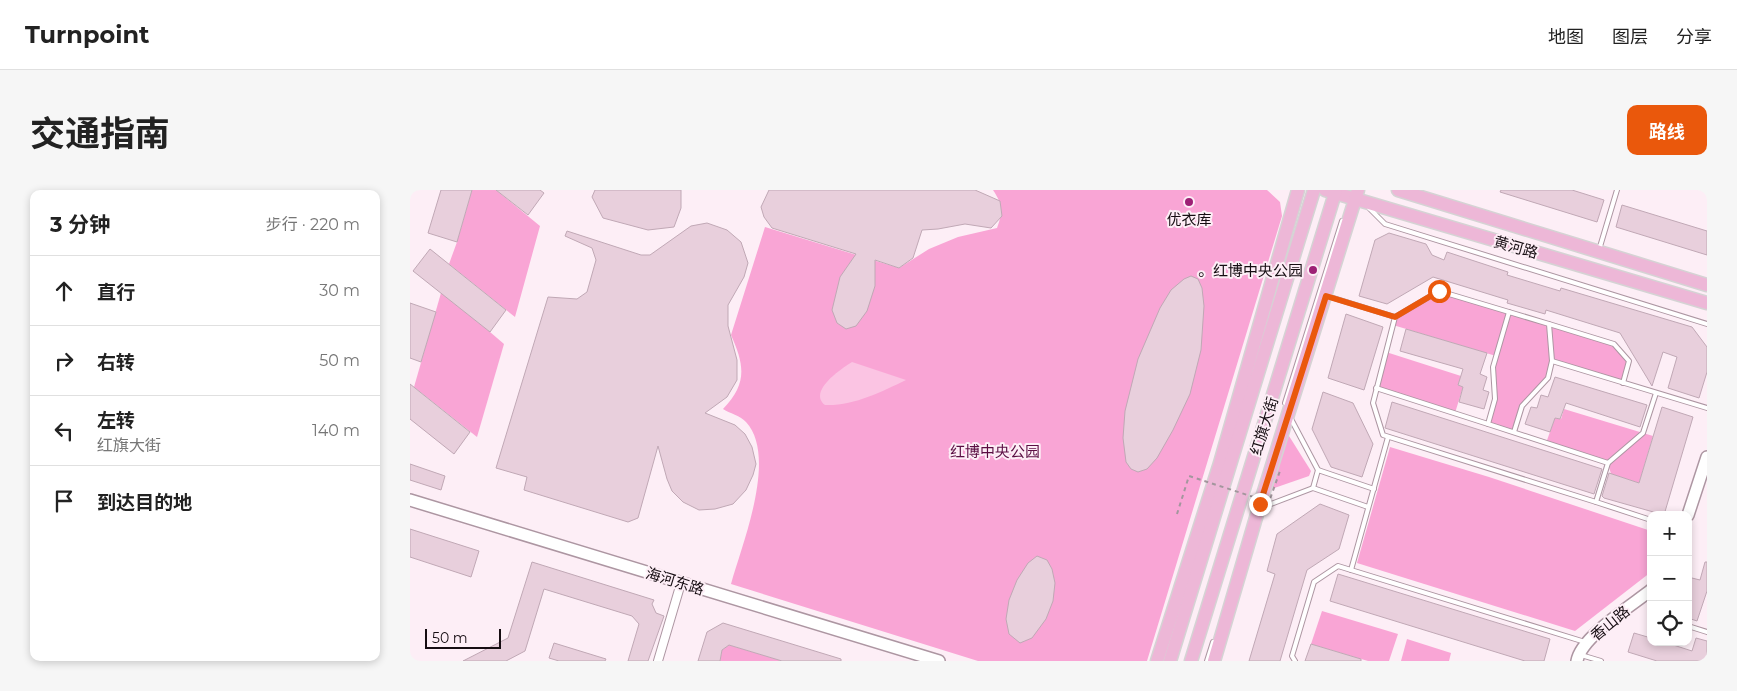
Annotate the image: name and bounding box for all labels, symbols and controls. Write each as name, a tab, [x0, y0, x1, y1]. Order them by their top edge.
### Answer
text: Turnpoint	[25, 20, 149, 49]
text: 地图	[1548, 26, 1584, 48]
text: 图层	[1612, 26, 1648, 48]
text: 分享	[1676, 26, 1712, 48]
button: 路线	[1627, 105, 1707, 155]
text: 交通指南	[30, 112, 170, 155]
marker: 优衣库	[1183, 196, 1195, 208]
place label: 优衣库	[1166, 210, 1212, 229]
text: 3 分钟	[50, 212, 110, 237]
text: 步行 · 220 m	[266, 215, 360, 234]
street label: 黄河路	[1492, 232, 1540, 262]
place label: 。红博中央公园	[1198, 261, 1303, 280]
marker: 。红博中央公园	[1307, 264, 1319, 276]
icon: ahead	[50, 277, 78, 305]
route start	[1428, 280, 1451, 303]
text: 直行	[97, 281, 135, 304]
text: 30 m	[319, 281, 360, 300]
icon: right	[50, 347, 78, 375]
text: 右转	[97, 351, 135, 374]
text: 50 m	[319, 351, 360, 370]
street label: 红旗大街	[1246, 395, 1282, 457]
text: 左转	[97, 409, 135, 432]
icon: left	[50, 417, 78, 445]
text: 140 m	[312, 421, 360, 440]
text: 红旗大街	[97, 436, 161, 455]
park label: 红博中央公园	[950, 442, 1040, 461]
icon: arrive	[50, 487, 78, 515]
text: 到达目的地	[97, 491, 192, 514]
route end	[1249, 493, 1272, 516]
map controls	[1647, 511, 1692, 646]
button: +	[1647, 511, 1692, 556]
button: −	[1647, 556, 1692, 601]
street label: 海河东路	[644, 563, 706, 599]
street label: 香山路	[1587, 601, 1633, 645]
button: locate	[1647, 601, 1692, 646]
scale bar	[425, 626, 501, 649]
text: 50 m	[432, 629, 468, 647]

